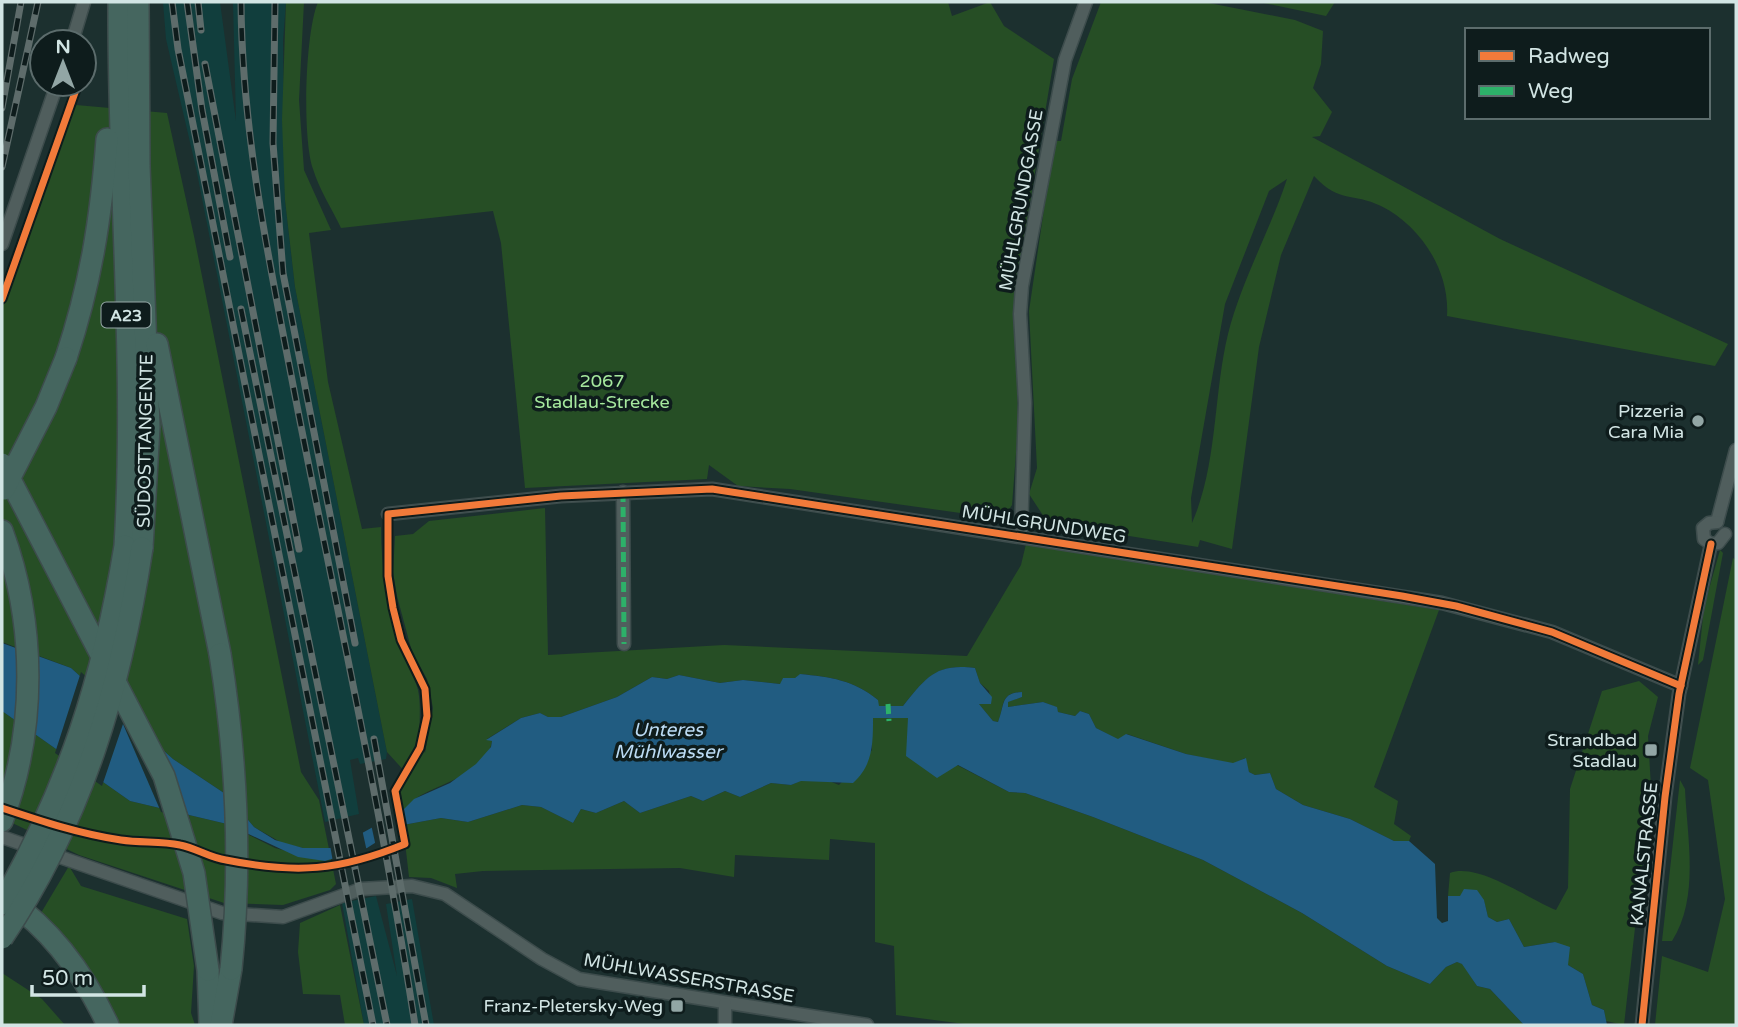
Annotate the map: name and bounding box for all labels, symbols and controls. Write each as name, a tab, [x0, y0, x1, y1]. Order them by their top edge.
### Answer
north arrow	[28, 28, 98, 98]
legend	[1465, 28, 1710, 119]
text: N	[55, 36, 71, 58]
text: Radweg	[1528, 44, 1610, 69]
text: Weg	[1528, 79, 1573, 104]
street label: MÜHLGRUNDGASSE	[994, 108, 1048, 292]
road number: A23	[102, 302, 150, 328]
street label: SÜDOSTTANGENTE	[132, 354, 158, 528]
park label: 2067 Stadlau-Strecke	[534, 370, 670, 413]
place label: Pizzeria Cara Mia	[1608, 400, 1684, 443]
marker: Pizzeria Cara Mia	[1690, 413, 1706, 429]
street label: MÜHLGRUNDWEG	[960, 500, 1128, 548]
water label: Unteres Mühlwasser	[614, 719, 725, 763]
place label: Strandbad Stadlau	[1547, 729, 1637, 772]
marker: Strandbad Stadlau	[1643, 742, 1659, 758]
street label: KANALSTRASSE	[1625, 781, 1663, 927]
street label: MÜHLWASSERSTRASSE	[582, 949, 796, 1007]
scale bar	[32, 954, 144, 998]
text: 50 m	[42, 966, 93, 991]
place label: Franz-Pletersky-Weg	[484, 995, 663, 1017]
marker: Franz-Pletersky-Weg	[669, 998, 685, 1014]

